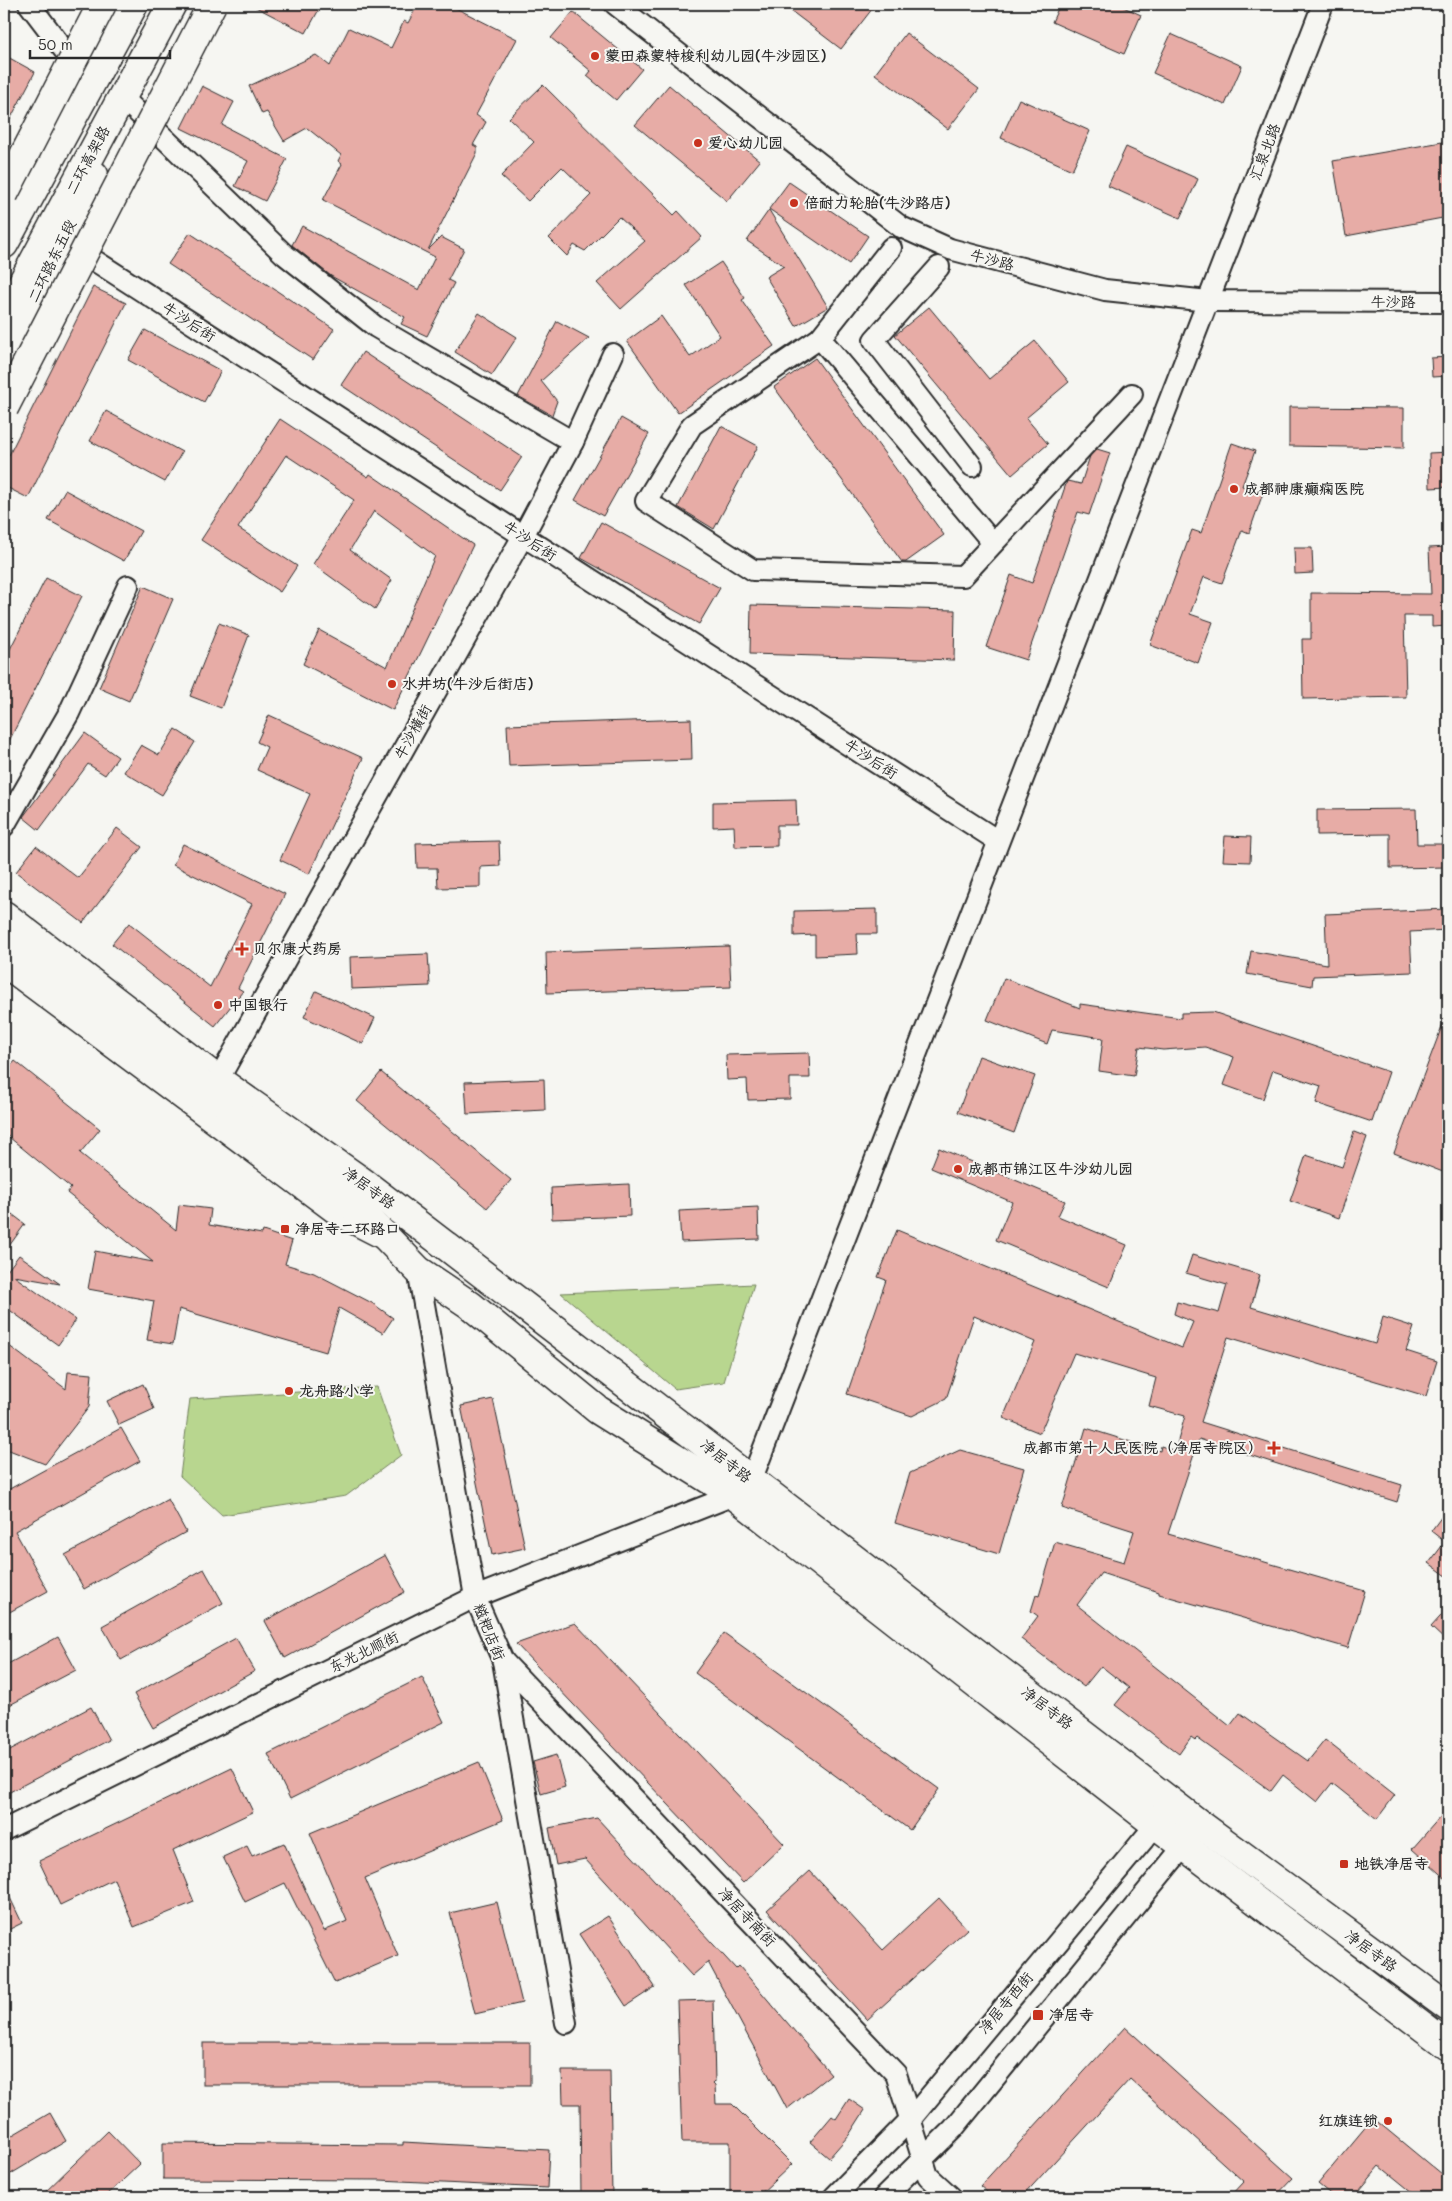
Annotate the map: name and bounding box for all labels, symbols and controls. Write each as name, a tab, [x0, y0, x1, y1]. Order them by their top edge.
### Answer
scale bar	[30, 28, 170, 60]
text: 50 m	[38, 34, 73, 54]
place label: 蒙田森蒙特梭利幼儿园(牛沙园区)	[605, 45, 826, 65]
marker: 蒙田森蒙特梭利幼儿园(牛沙园区)	[589, 50, 601, 62]
street label: 汇泉北路	[1244, 120, 1284, 183]
street label: 二环高架路	[61, 122, 114, 197]
place label: 爱心幼儿园	[708, 132, 783, 152]
marker: 爱心幼儿园	[692, 137, 704, 149]
place label: 倍耐力轮胎(牛沙路店)	[804, 192, 950, 212]
marker: 倍耐力轮胎(牛沙路店)	[788, 197, 800, 209]
street label: 二环路东五段	[22, 216, 80, 305]
street label: 牛沙路	[968, 244, 1017, 275]
street label: 牛沙路	[1370, 291, 1416, 311]
street label: 牛沙后街	[159, 296, 220, 346]
place label: 成都神康癫痫医院	[1244, 478, 1364, 498]
marker: 成都神康癫痫医院	[1228, 483, 1240, 495]
street label: 牛沙后街	[500, 515, 561, 565]
place label: 水井坊(牛沙后街店)	[402, 673, 533, 693]
marker: 水井坊(牛沙后街店)	[386, 678, 398, 690]
street label: 牛沙横街	[389, 700, 435, 763]
street label: 牛沙后街	[841, 733, 902, 783]
place label: 贝尔康大药房	[252, 938, 342, 958]
marker: 贝尔康大药房	[236, 943, 248, 955]
place label: 中国银行	[228, 994, 288, 1014]
marker: 中国银行	[212, 999, 224, 1011]
place label: 成都市锦江区牛沙幼儿园	[968, 1158, 1133, 1178]
street label: 净居寺路	[339, 1161, 400, 1213]
marker: 成都市锦江区牛沙幼儿园	[952, 1163, 964, 1175]
place label: 净居寺二环路口	[295, 1218, 400, 1238]
marker: 净居寺二环路口	[279, 1223, 291, 1235]
place label: 龙舟路小学	[299, 1380, 374, 1400]
marker: 龙舟路小学	[283, 1385, 295, 1397]
street label: 净居寺路	[697, 1434, 756, 1487]
place label: 成都市第十人民医院（净居寺院区）	[1023, 1437, 1263, 1457]
marker: 成都市第十人民医院（净居寺院区）	[1267, 1441, 1281, 1455]
street label: 糍粑店街	[469, 1600, 510, 1663]
street label: 东光北顺街	[325, 1626, 402, 1677]
street label: 净居寺路	[1018, 1681, 1078, 1733]
place label: 地铁净居寺	[1354, 1853, 1429, 1873]
marker: 地铁净居寺	[1338, 1858, 1350, 1870]
street label: 净居寺南街	[714, 1882, 781, 1950]
street label: 净居寺路	[1341, 1924, 1402, 1976]
street label: 净居寺西街	[973, 1967, 1037, 2038]
place label: 净居寺	[1049, 2004, 1094, 2024]
marker: 净居寺	[1031, 2008, 1045, 2022]
place label: 红旗连锁	[1318, 2110, 1378, 2130]
marker: 红旗连锁	[1382, 2115, 1394, 2127]

